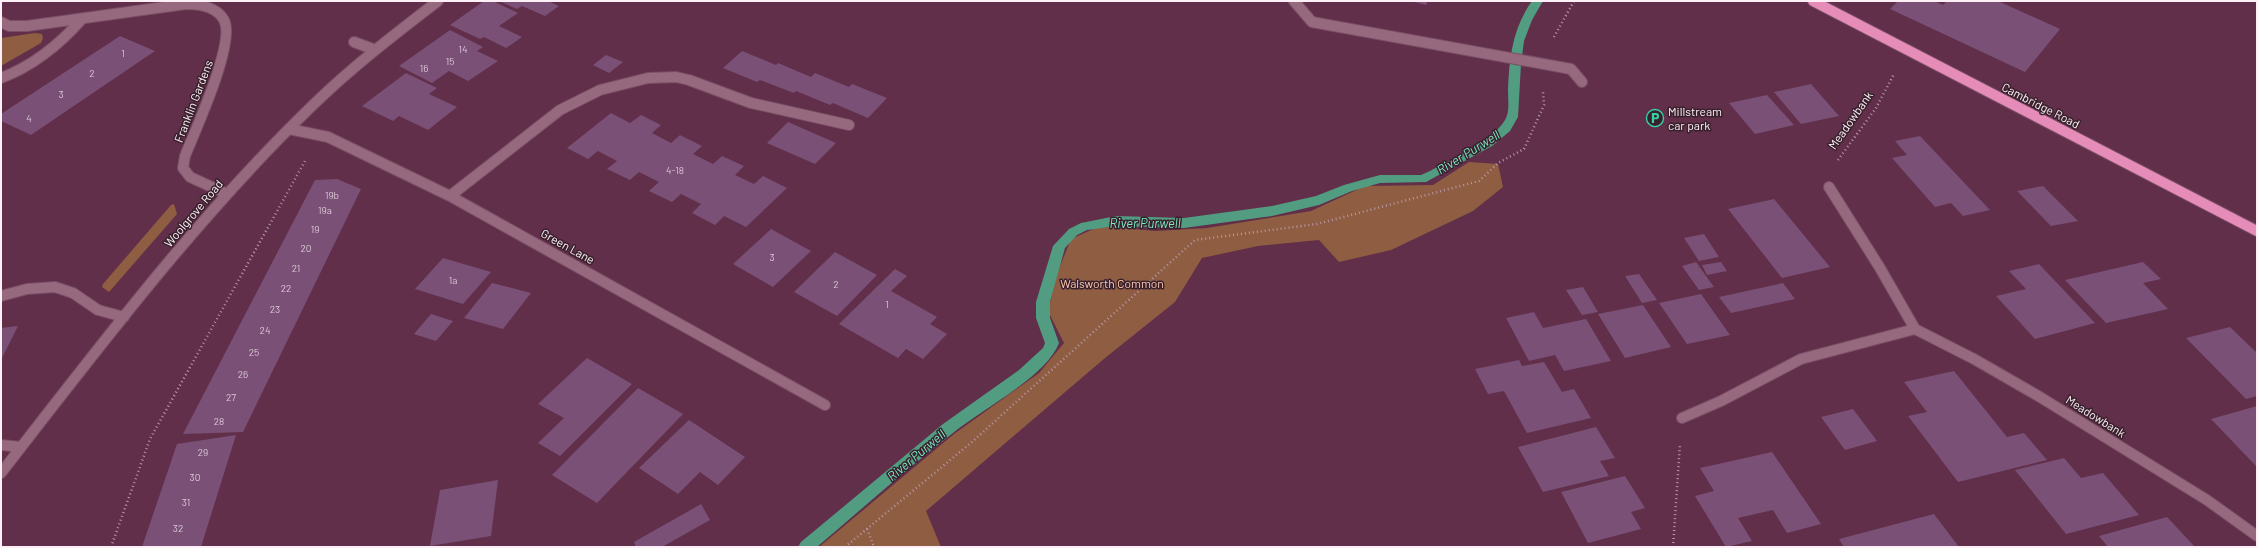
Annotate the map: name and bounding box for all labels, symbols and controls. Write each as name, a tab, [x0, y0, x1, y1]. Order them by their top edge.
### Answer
house number: 14	[458, 43, 468, 55]
house number: 1	[121, 47, 125, 59]
house number: 15	[446, 55, 454, 67]
street label: Franklin Gardens	[171, 58, 215, 144]
house number: 16	[420, 62, 428, 74]
house number: 2	[89, 67, 95, 79]
street label: Cambridge Road	[2000, 79, 2082, 131]
house number: 3	[58, 88, 64, 100]
street label: Meadowbank	[1825, 88, 1875, 152]
place label: Millstream car park	[1668, 104, 1722, 132]
parking icon: Millstream car park	[1645, 108, 1665, 128]
house number: 4	[26, 112, 32, 124]
water label: River Purwell	[1434, 126, 1502, 178]
house number: 4-18	[666, 164, 684, 176]
street label: Woolgrove Road	[161, 176, 225, 250]
house number: 19b	[325, 189, 339, 201]
house number: 19a	[318, 204, 332, 216]
water label: River Purwell	[1109, 215, 1181, 231]
house number: 19	[311, 223, 319, 235]
street label: Green Lane	[539, 226, 597, 266]
house number: 20	[300, 242, 312, 254]
house number: 3	[769, 251, 775, 263]
house number: 21	[292, 262, 300, 274]
house number: 1a	[449, 274, 457, 286]
park label: Walsworth Common	[1060, 276, 1164, 290]
house number: 2	[833, 278, 839, 290]
house number: 22	[281, 282, 291, 294]
house number: 1	[885, 298, 889, 310]
house number: 23	[270, 303, 280, 315]
house number: 24	[260, 324, 270, 336]
house number: 25	[249, 346, 259, 358]
house number: 26	[238, 368, 248, 380]
house number: 27	[226, 391, 236, 403]
street label: Meadowbank	[2064, 392, 2128, 440]
house number: 28	[214, 415, 224, 427]
water label: River Purwell	[884, 426, 948, 484]
house number: 29	[198, 446, 208, 458]
house number: 30	[190, 471, 200, 483]
house number: 31	[182, 496, 190, 508]
house number: 32	[173, 522, 183, 534]

